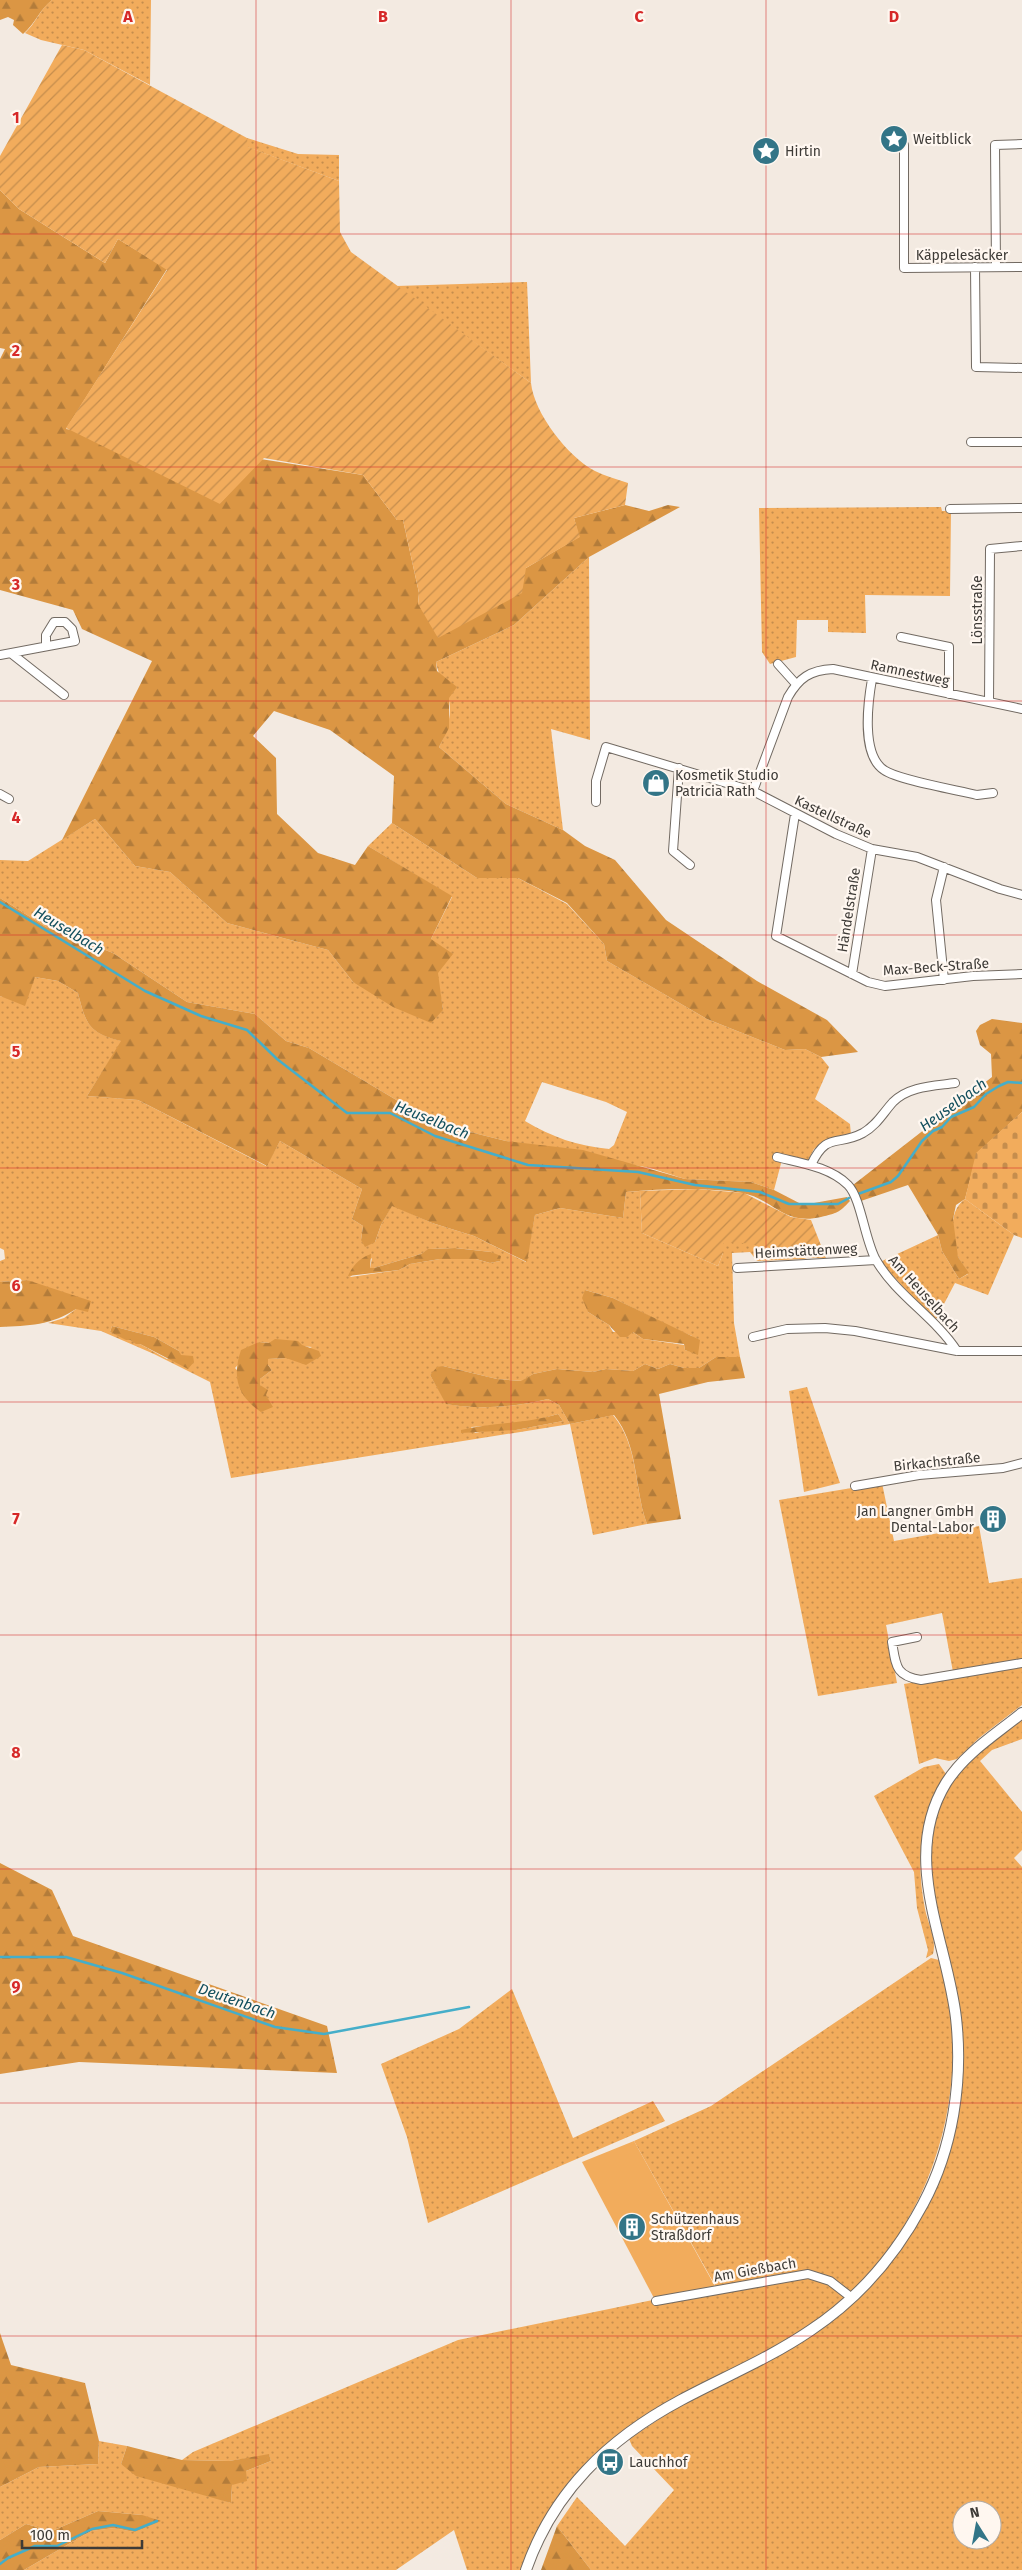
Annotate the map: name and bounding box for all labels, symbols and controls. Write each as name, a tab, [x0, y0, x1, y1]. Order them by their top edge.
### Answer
text: A	[122, 7, 133, 26]
text: B	[378, 7, 388, 26]
text: C	[634, 7, 644, 26]
text: D	[889, 7, 899, 26]
text: 1	[12, 108, 20, 127]
place icon: Weitblick	[879, 124, 909, 154]
place label: Weitblick	[913, 131, 972, 148]
place icon: Hirtin	[751, 136, 781, 166]
place label: Hirtin	[785, 143, 821, 160]
street label: Käppelesäcker	[916, 247, 1009, 264]
text: 2	[12, 341, 20, 360]
text: 3	[11, 575, 20, 594]
street label: Lönsstraße	[969, 575, 986, 645]
street label: Ramnestweg	[869, 656, 952, 690]
place label: Kosmetik Studio Patricia Rath	[675, 767, 779, 800]
shop icon: Kosmetik Studio Patricia Rath	[641, 768, 671, 798]
street label: Kastellstraße	[792, 792, 874, 842]
text: 4	[11, 808, 21, 827]
street label: Händelstraße	[834, 866, 864, 954]
water label: Heuselbach	[31, 903, 107, 959]
street label: Max-Beck-Straße	[882, 955, 990, 979]
text: 5	[12, 1042, 21, 1061]
water label: Heuselbach	[916, 1075, 990, 1135]
water label: Heuselbach	[392, 1097, 472, 1143]
street label: Heimstättenweg	[754, 1240, 859, 1262]
street label: Am Heuselbach	[885, 1252, 963, 1336]
text: 6	[11, 1276, 21, 1295]
street label: Birkachstraße	[893, 1449, 981, 1475]
place label: Jan Langner GmbH Dental-Labor	[857, 1503, 975, 1536]
building icon: Jan Langner GmbH Dental-Labor	[978, 1504, 1008, 1534]
text: 7	[12, 1509, 20, 1528]
text: 8	[11, 1743, 21, 1762]
text: 9	[12, 1977, 21, 1996]
water label: Deutenbach	[196, 1979, 278, 2023]
place label: Schützenhaus Straßdorf	[651, 2211, 740, 2244]
building icon: Schützenhaus Straßdorf	[617, 2212, 647, 2242]
street label: Am Gießbach	[713, 2254, 797, 2286]
bus stop icon: Lauchhof	[595, 2447, 625, 2477]
place label: Lauchhof	[629, 2454, 689, 2471]
north arrow	[952, 2500, 1002, 2550]
text: N	[968, 2503, 981, 2522]
scale bar	[22, 2518, 142, 2550]
text: 100 m	[30, 2526, 70, 2544]

